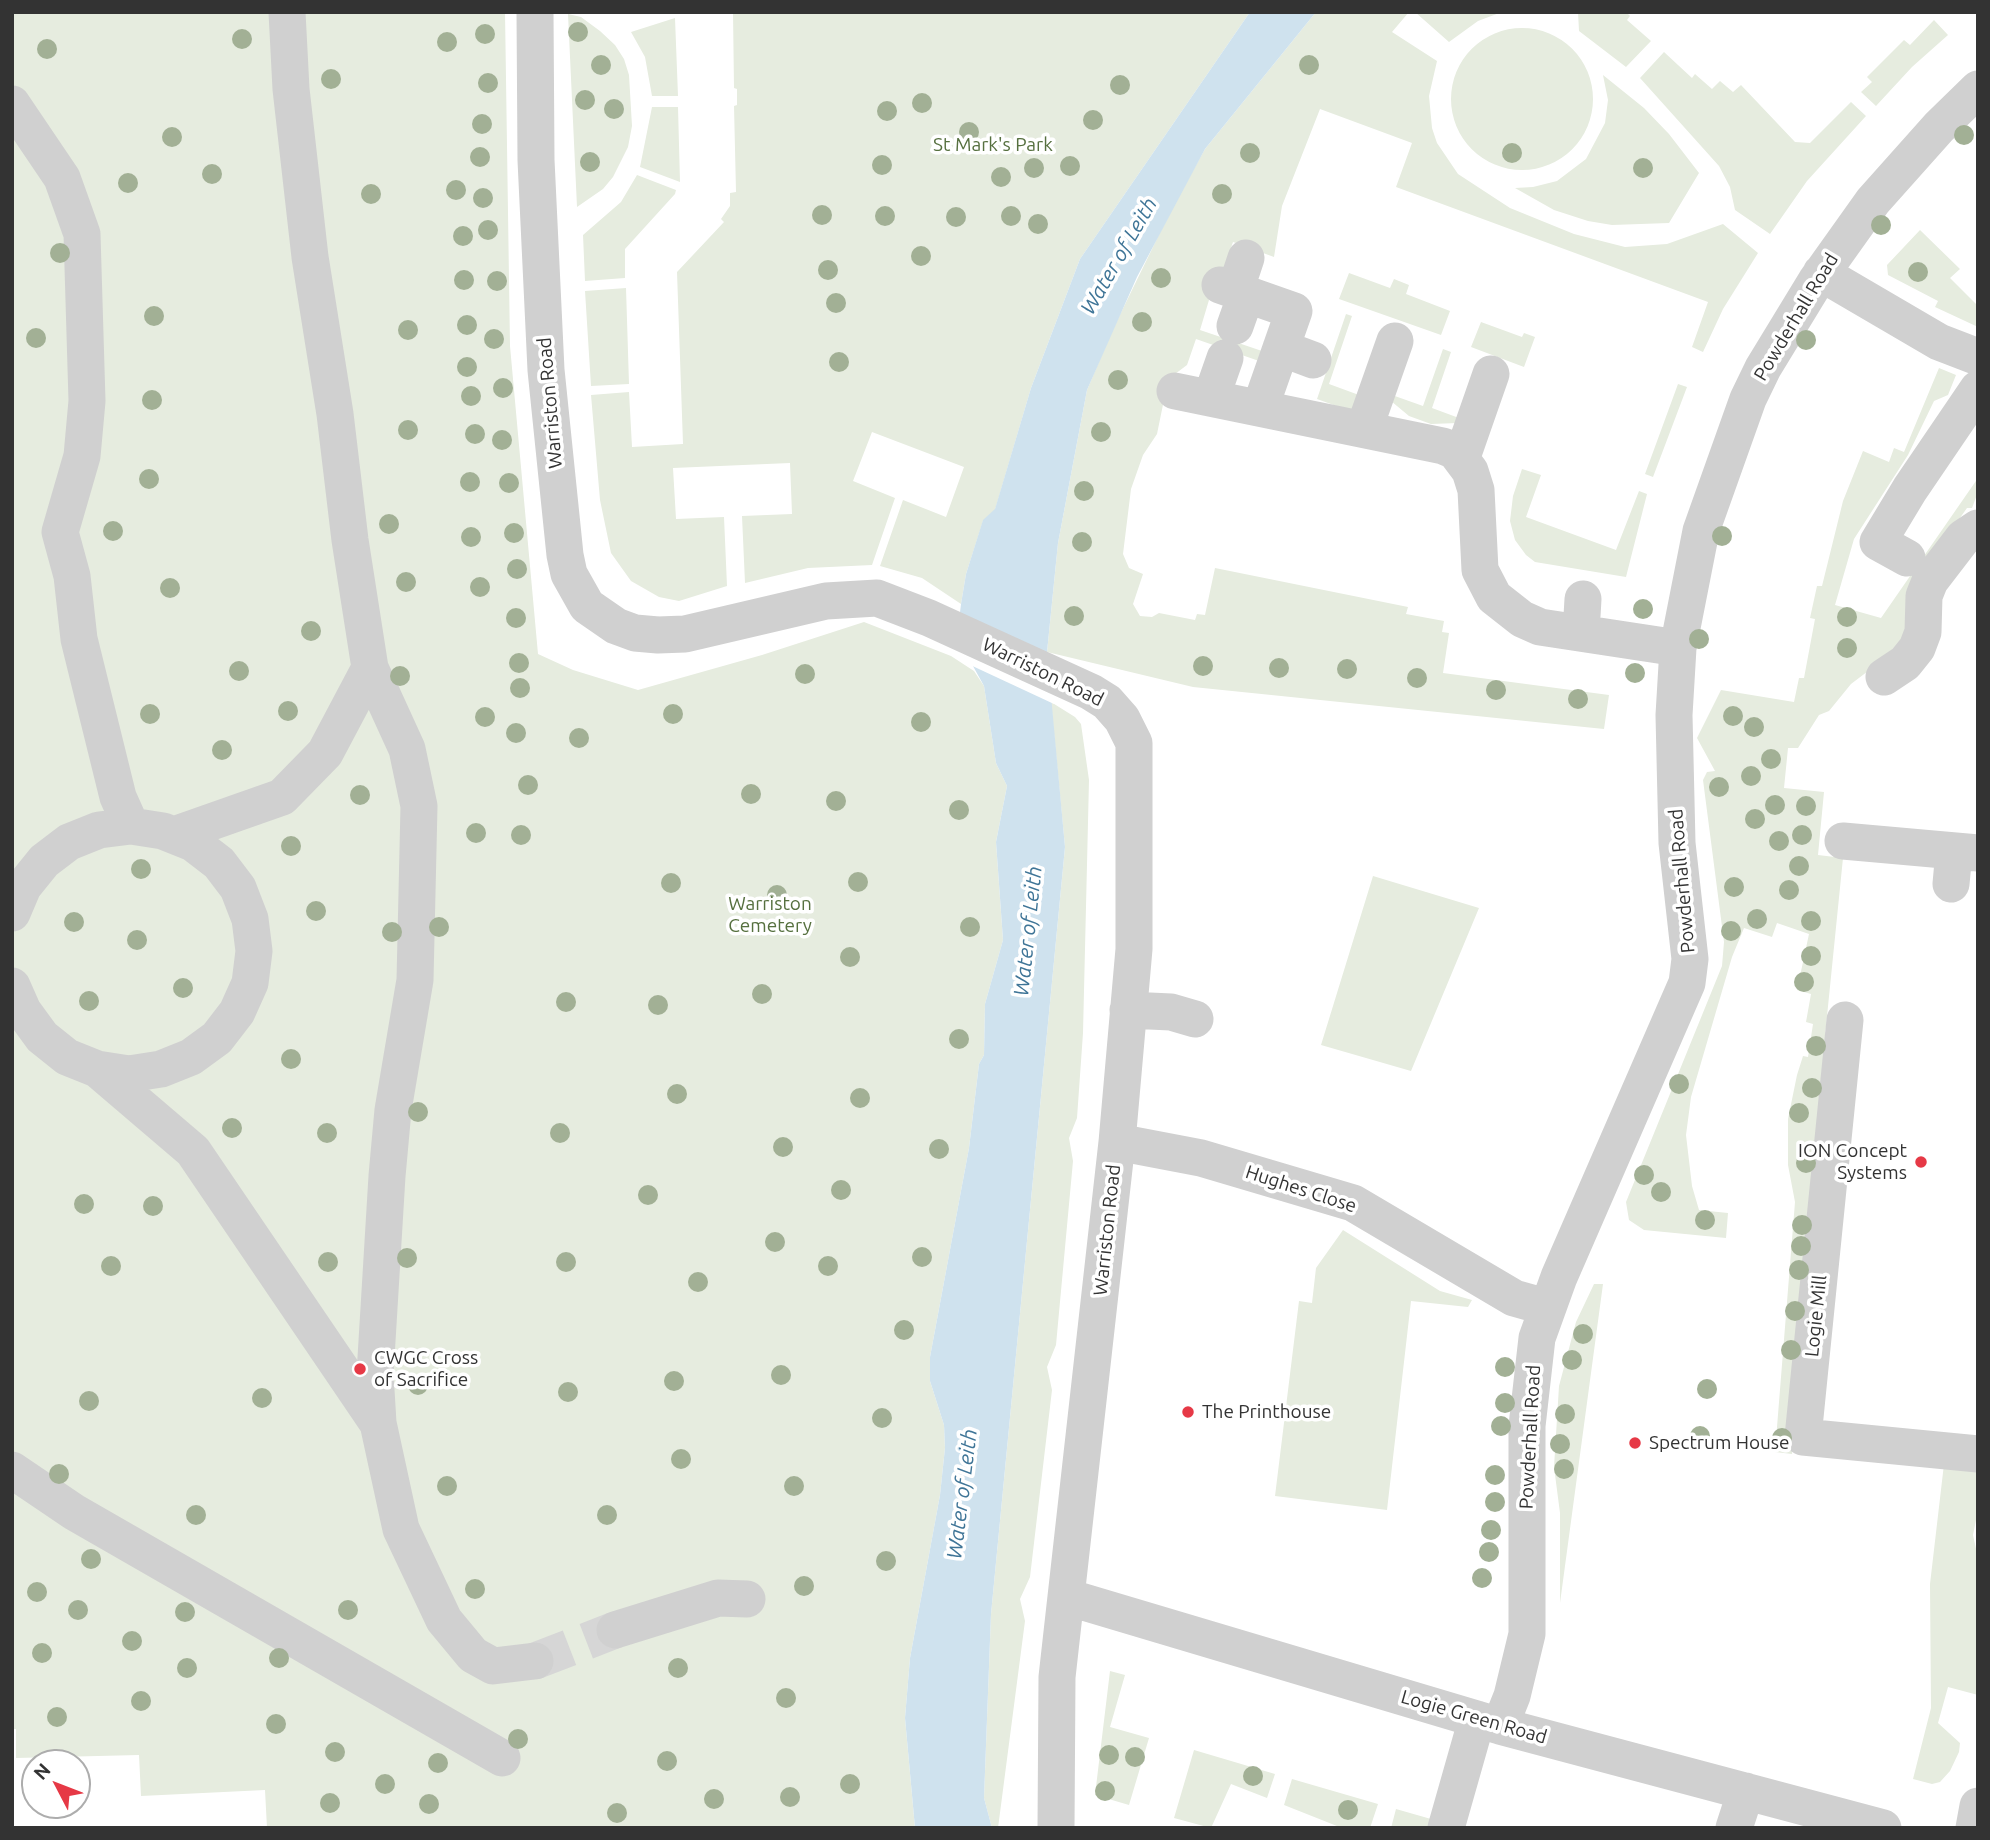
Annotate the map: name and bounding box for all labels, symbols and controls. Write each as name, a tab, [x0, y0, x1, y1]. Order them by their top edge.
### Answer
park label: St Mark's Park	[933, 134, 1053, 156]
water label: Water of Leith	[1075, 193, 1163, 319]
street label: Powderhall Road	[1749, 249, 1843, 385]
street label: Warriston Road	[533, 336, 567, 470]
street label: Warriston Road	[979, 633, 1107, 711]
street label: Powderhall Road	[1664, 808, 1700, 954]
water label: Water of Leith	[1009, 865, 1047, 997]
park label: Warriston Cemetery	[728, 893, 812, 937]
place label: ION Concept Systems	[1798, 1140, 1907, 1184]
marker: ION Concept Systems	[1913, 1154, 1929, 1170]
street label: Hughes Close	[1243, 1160, 1359, 1218]
street label: Warriston Road	[1089, 1163, 1125, 1297]
street label: Logie Mill	[1800, 1274, 1832, 1358]
place label: CWGC Cross of Sacrifice	[374, 1347, 478, 1391]
marker: CWGC Cross of Sacrifice	[352, 1361, 368, 1377]
street label: Powderhall Road	[1515, 1364, 1545, 1510]
place label: The Printhouse	[1202, 1401, 1331, 1423]
marker: The Printhouse	[1180, 1404, 1196, 1420]
water label: Water of Leith	[942, 1428, 982, 1560]
place label: Spectrum House	[1649, 1432, 1790, 1454]
marker: Spectrum House	[1627, 1435, 1643, 1451]
street label: Logie Green Road	[1398, 1685, 1550, 1749]
north arrow	[21, 1749, 91, 1819]
text: N	[29, 1759, 55, 1784]

